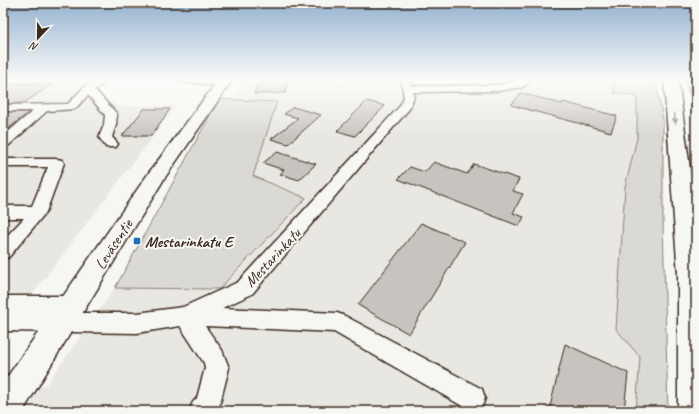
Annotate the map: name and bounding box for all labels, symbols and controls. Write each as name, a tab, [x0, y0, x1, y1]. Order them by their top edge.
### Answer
north arrow	[18, 18, 58, 58]
text: N	[26, 39, 40, 55]
one-way arrow	[672, 112, 678, 124]
street label: Leväsentie	[90, 214, 138, 273]
street label: Mestarinkatu	[240, 223, 306, 292]
place label: Mestarinkatu E	[145, 232, 235, 252]
marker: Mestarinkatu E	[132, 236, 142, 246]

